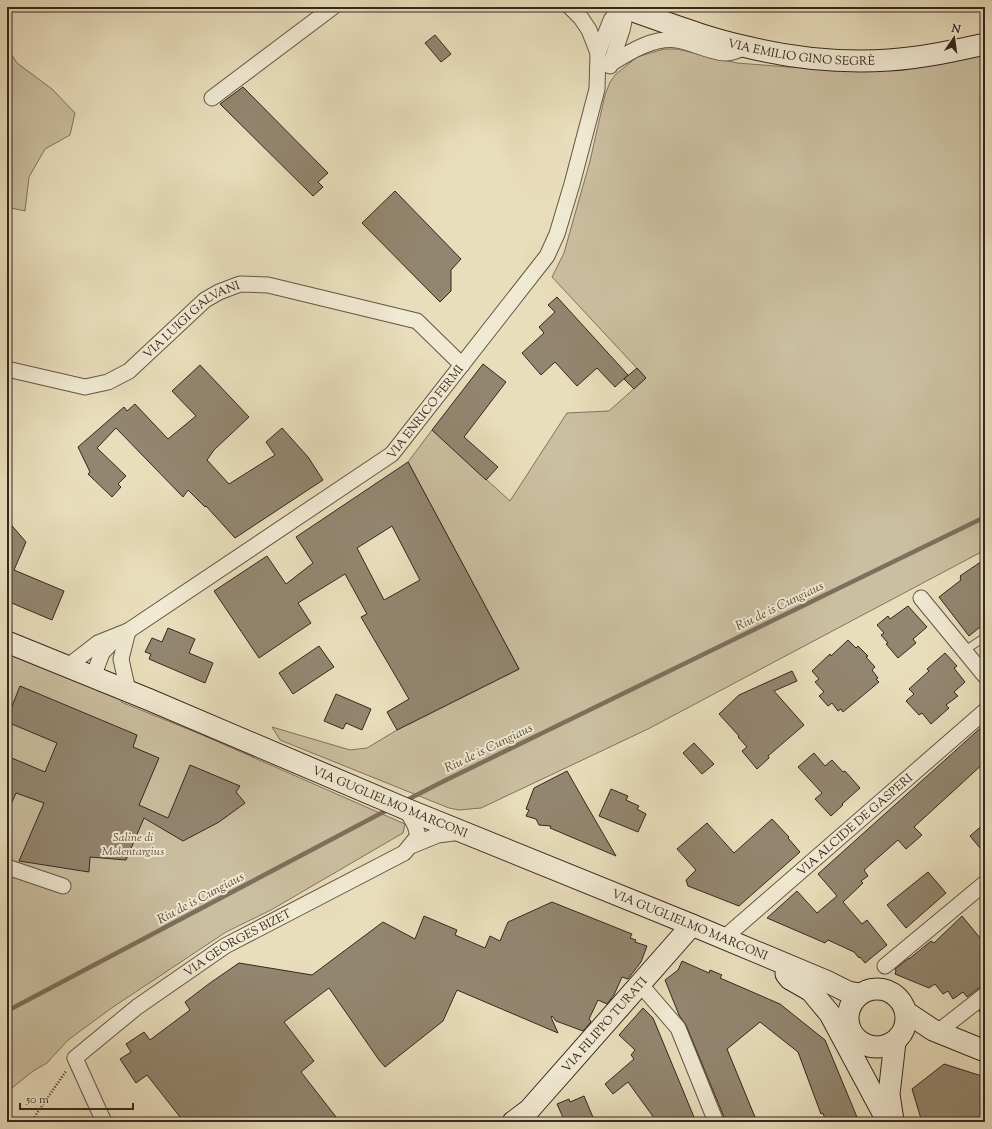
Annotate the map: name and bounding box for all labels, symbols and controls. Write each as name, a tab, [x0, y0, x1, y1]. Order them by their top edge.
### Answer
north arrow	[934, 18, 974, 58]
text: N	[949, 20, 962, 38]
street label: VIA EMILIO GINO SEGRÈ	[726, 35, 876, 71]
street label: VIA LUIGI GALVANI	[140, 277, 243, 363]
street label: VIA ENRICO FERMI	[383, 361, 469, 463]
water label: Riu de is Cungiaus	[733, 578, 827, 636]
water label: Riu de is Cungiaus	[442, 720, 536, 778]
street label: VIA GUGLIELMO MARCONI	[309, 762, 470, 843]
street label: VIA ALCIDE DE GASPERI	[793, 770, 917, 881]
park label: Saline di Molentargius	[102, 829, 164, 861]
water label: Riu de is Cungiaus	[154, 868, 248, 929]
street label: VIA GUGLIELMO MARCONI	[609, 885, 770, 966]
street label: VIA GEORGES BIZET	[180, 905, 295, 982]
street label: VIA FILIPPO TURATI	[558, 973, 652, 1077]
scale bar	[20, 1085, 133, 1111]
text: 50 m	[25, 1091, 49, 1109]

